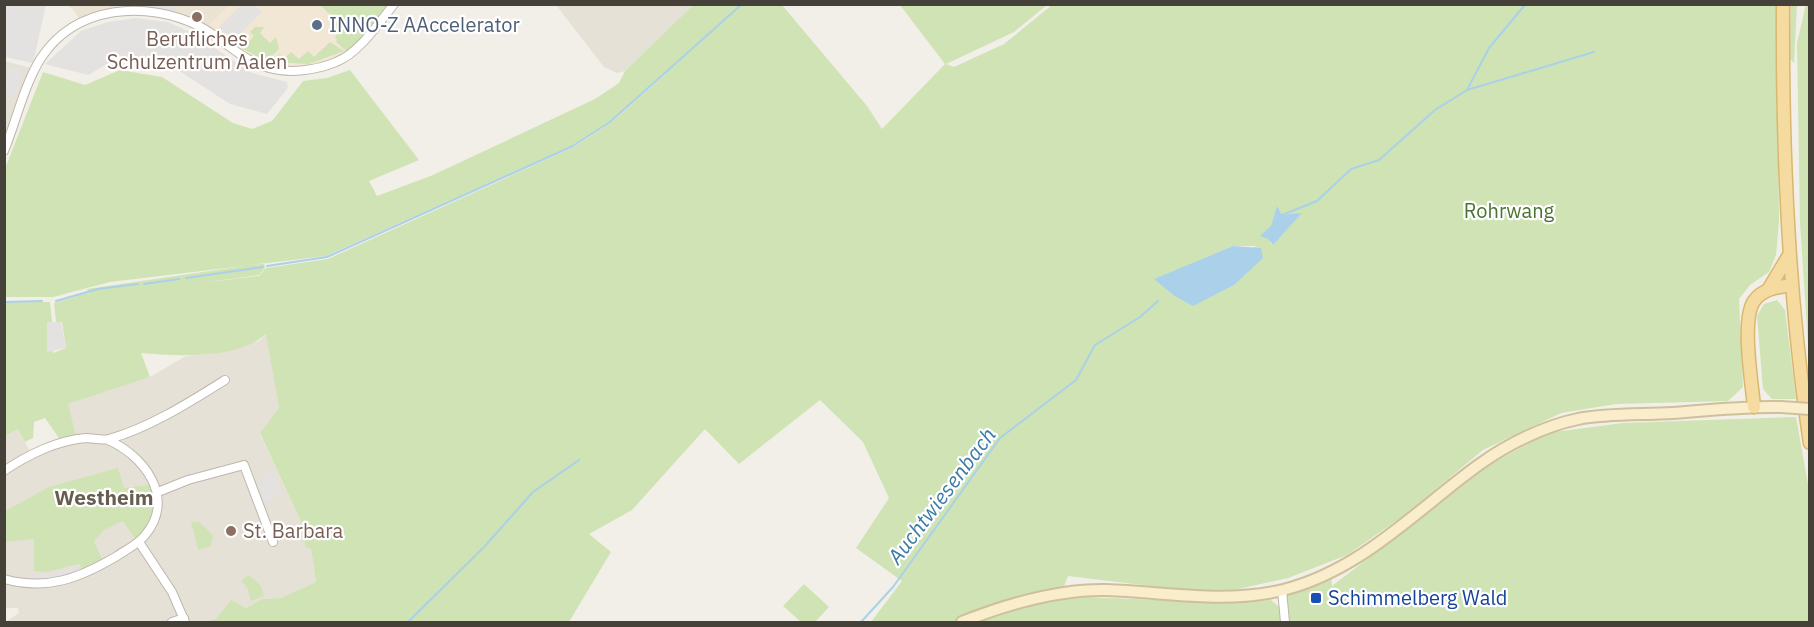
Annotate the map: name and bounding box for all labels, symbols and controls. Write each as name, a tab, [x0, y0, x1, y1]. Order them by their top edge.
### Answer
marker: Berufliches Schulzentrum Aalen	[190, 10, 204, 24]
place label: INNO-Z AAccelerator	[329, 11, 520, 38]
marker: INNO-Z AAccelerator	[310, 18, 324, 32]
place label: Berufliches Schulzentrum Aalen	[107, 25, 287, 75]
park label: Rohrwang	[1464, 197, 1555, 224]
water label: Auchtwiesenbach	[880, 421, 1002, 570]
district label: Westheim	[54, 483, 154, 511]
place label: St. Barbara	[243, 517, 343, 544]
marker: St. Barbara	[224, 524, 238, 538]
place label: Schimmelberg Wald	[1328, 584, 1507, 611]
marker: Schimmelberg Wald	[1309, 591, 1323, 605]

